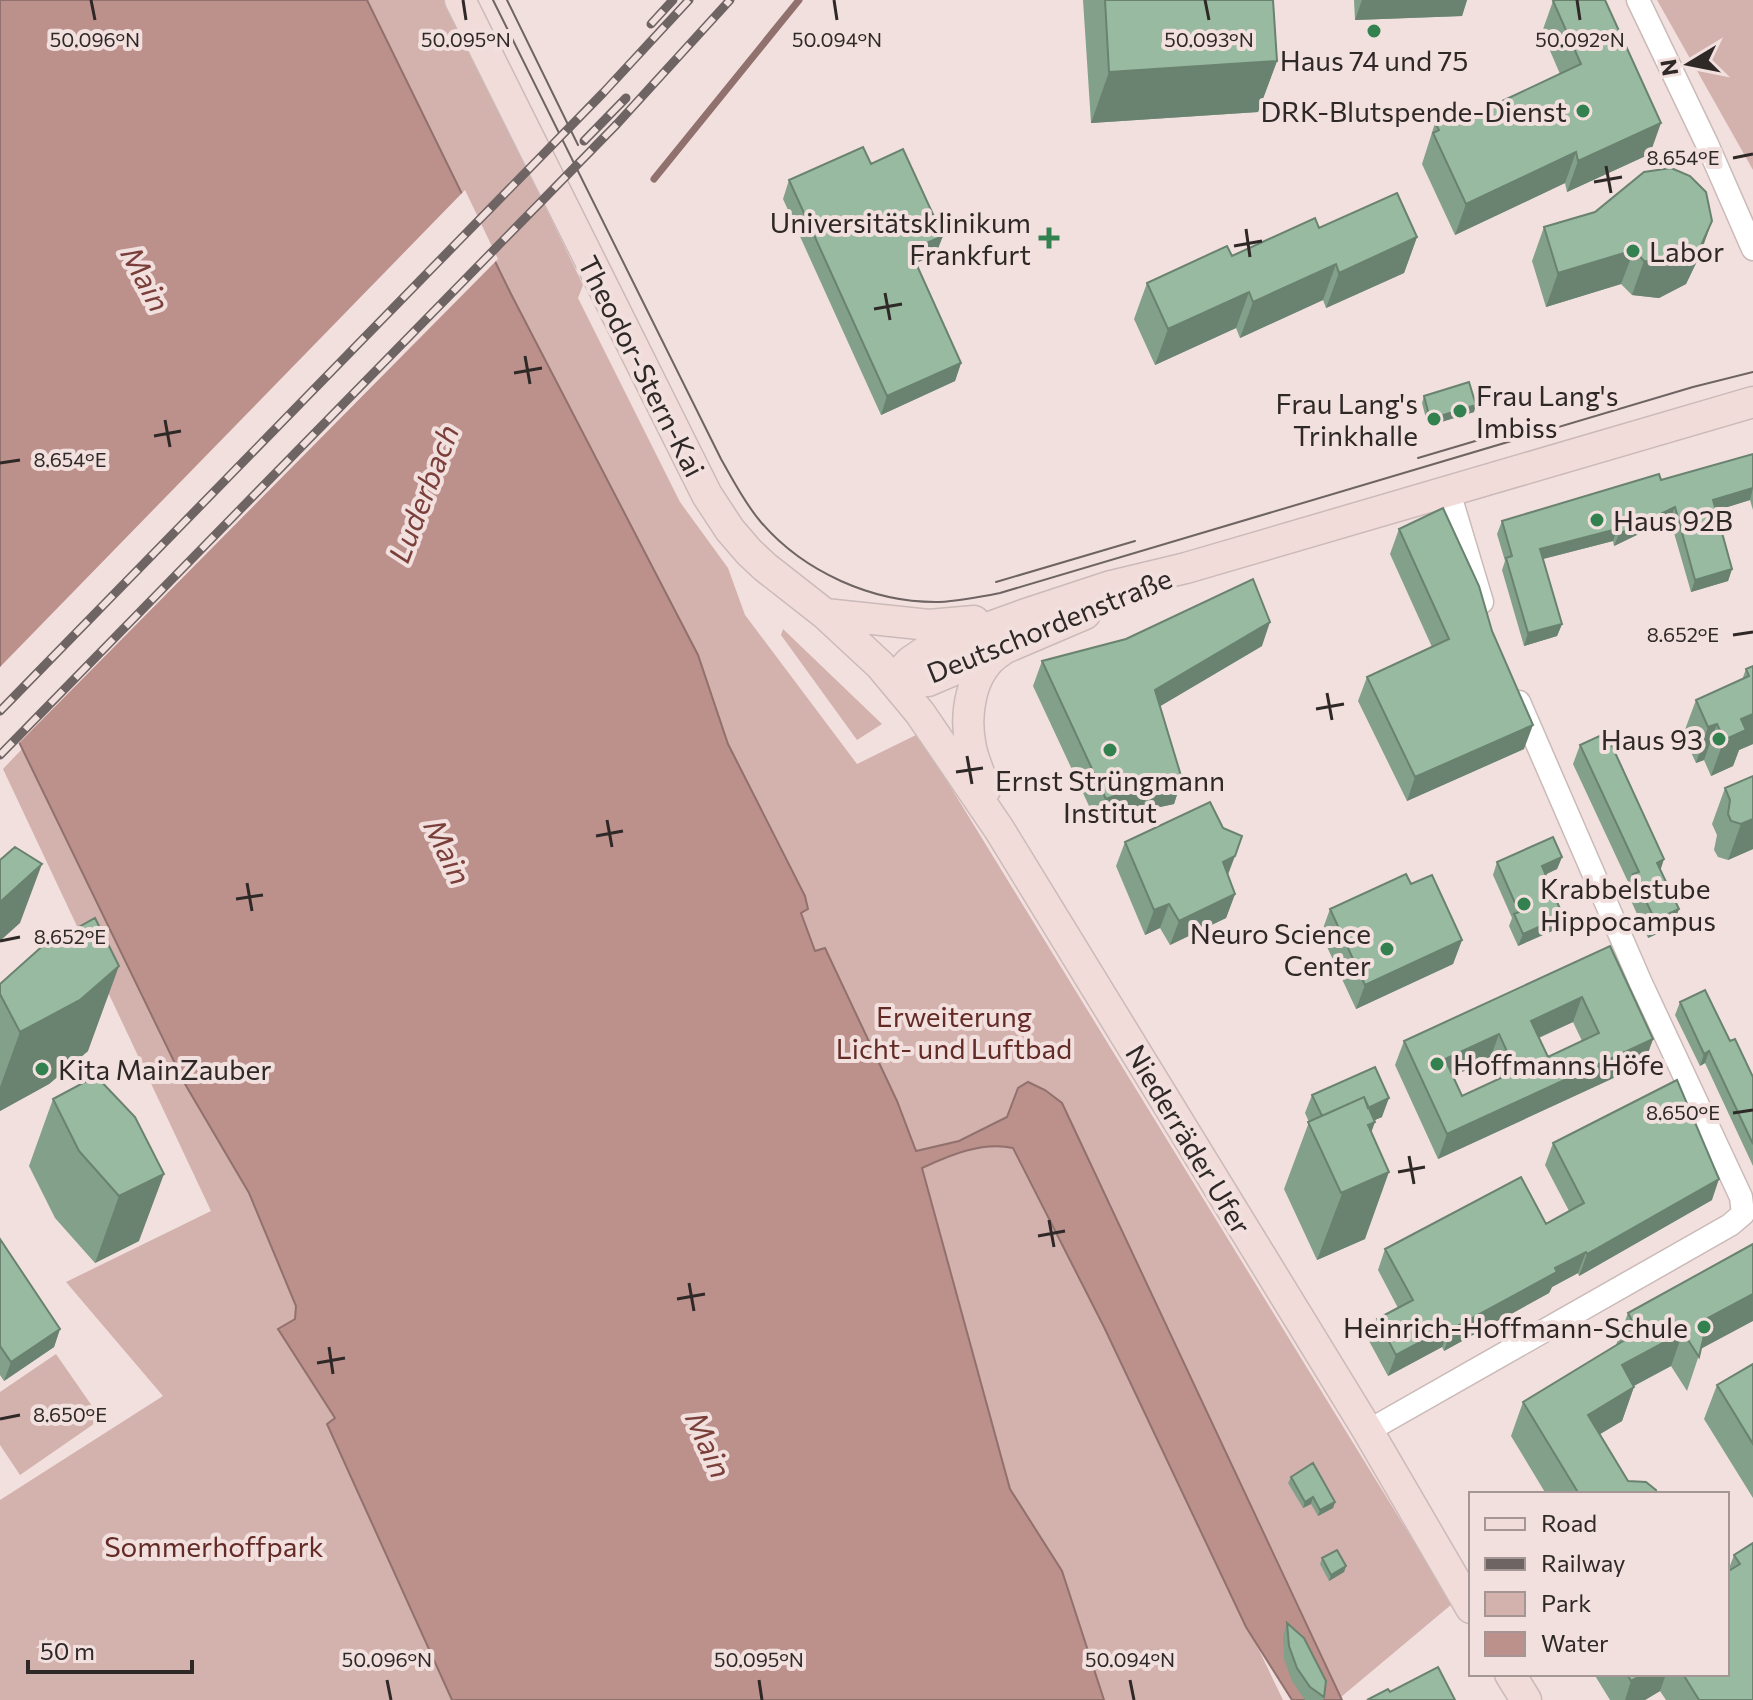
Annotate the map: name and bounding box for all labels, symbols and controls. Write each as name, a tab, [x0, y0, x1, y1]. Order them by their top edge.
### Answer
marker: Haus 74 und 75	[1365, 22, 1383, 40]
north arrow	[1649, 24, 1729, 104]
text: 50.096°N	[50, 27, 140, 51]
text: 50.095°N	[421, 27, 511, 51]
text: 50.094°N	[792, 27, 882, 51]
text: 50.093°N	[1164, 27, 1254, 51]
text: 50.092°N	[1535, 27, 1625, 51]
place label: Haus 74 und 75	[1280, 43, 1468, 77]
text: N	[1654, 57, 1684, 78]
place label: DRK-Blutspende-Dienst	[1261, 94, 1567, 128]
marker: DRK-Blutspende-Dienst	[1574, 102, 1592, 120]
text: 8.654°E	[1646, 145, 1720, 169]
place label: Universitätsklinikum Frankfurt	[770, 205, 1031, 271]
marker: Universitätsklinikum Frankfurt	[1038, 227, 1060, 249]
place label: Labor	[1649, 234, 1724, 268]
water label: Main	[114, 239, 180, 317]
marker: Labor	[1624, 242, 1642, 260]
street label: Theodor-Stern-Kai	[572, 250, 712, 482]
place label: Frau Lang's Imbiss	[1476, 378, 1619, 444]
place label: Frau Lang's Trinkhalle	[1276, 386, 1418, 452]
marker: Frau Lang's Imbiss	[1451, 402, 1469, 420]
marker: Frau Lang's Trinkhalle	[1425, 410, 1443, 428]
water label: Luderbach	[379, 419, 465, 567]
text: 8.654°E	[33, 447, 107, 471]
place label: Haus 92B	[1613, 503, 1733, 537]
marker: Haus 92B	[1588, 511, 1606, 529]
street label: Deutschordenstraße	[922, 560, 1176, 690]
text: 8.652°E	[1647, 622, 1719, 646]
place label: Haus 93	[1601, 722, 1703, 756]
marker: Haus 93	[1710, 730, 1728, 748]
marker: Ernst Strüngmann Institut	[1101, 741, 1119, 759]
place label: Ernst Strüngmann Institut	[995, 763, 1225, 829]
water label: Main	[417, 812, 481, 890]
place label: Krabbelstube Hippocampus	[1540, 871, 1716, 937]
marker: Krabbelstube Hippocampus	[1515, 895, 1533, 913]
place label: Neuro Science Center	[1190, 916, 1371, 982]
text: 8.652°E	[34, 924, 106, 948]
marker: Neuro Science Center	[1378, 940, 1396, 958]
park label: Erweiterung Licht- und Luftbad	[836, 999, 1072, 1065]
street label: Niederräder Ufer	[1119, 1038, 1259, 1240]
place label: Hoffmanns Höfe	[1453, 1047, 1664, 1081]
place label: Kita MainZauber	[58, 1052, 272, 1086]
marker: Hoffmanns Höfe	[1428, 1055, 1446, 1073]
marker: Kita MainZauber	[33, 1060, 51, 1078]
text: 8.650°E	[1646, 1100, 1720, 1124]
place label: Heinrich-Hoffmann-Schule	[1343, 1310, 1688, 1344]
marker: Heinrich-Hoffmann-Schule	[1695, 1318, 1713, 1336]
text: 8.650°E	[33, 1402, 107, 1426]
water label: Main	[679, 1405, 741, 1483]
legend	[1469, 1492, 1729, 1676]
text: Road	[1541, 1508, 1597, 1537]
park label: Sommerhoffpark	[104, 1529, 324, 1563]
text: Railway	[1541, 1548, 1626, 1577]
text: Park	[1541, 1588, 1591, 1617]
scale bar	[28, 1624, 192, 1674]
text: Water	[1541, 1628, 1609, 1657]
text: 50 m	[40, 1636, 95, 1665]
text: 50.096°N	[342, 1647, 432, 1671]
text: 50.095°N	[714, 1647, 804, 1671]
text: 50.094°N	[1085, 1647, 1175, 1671]

